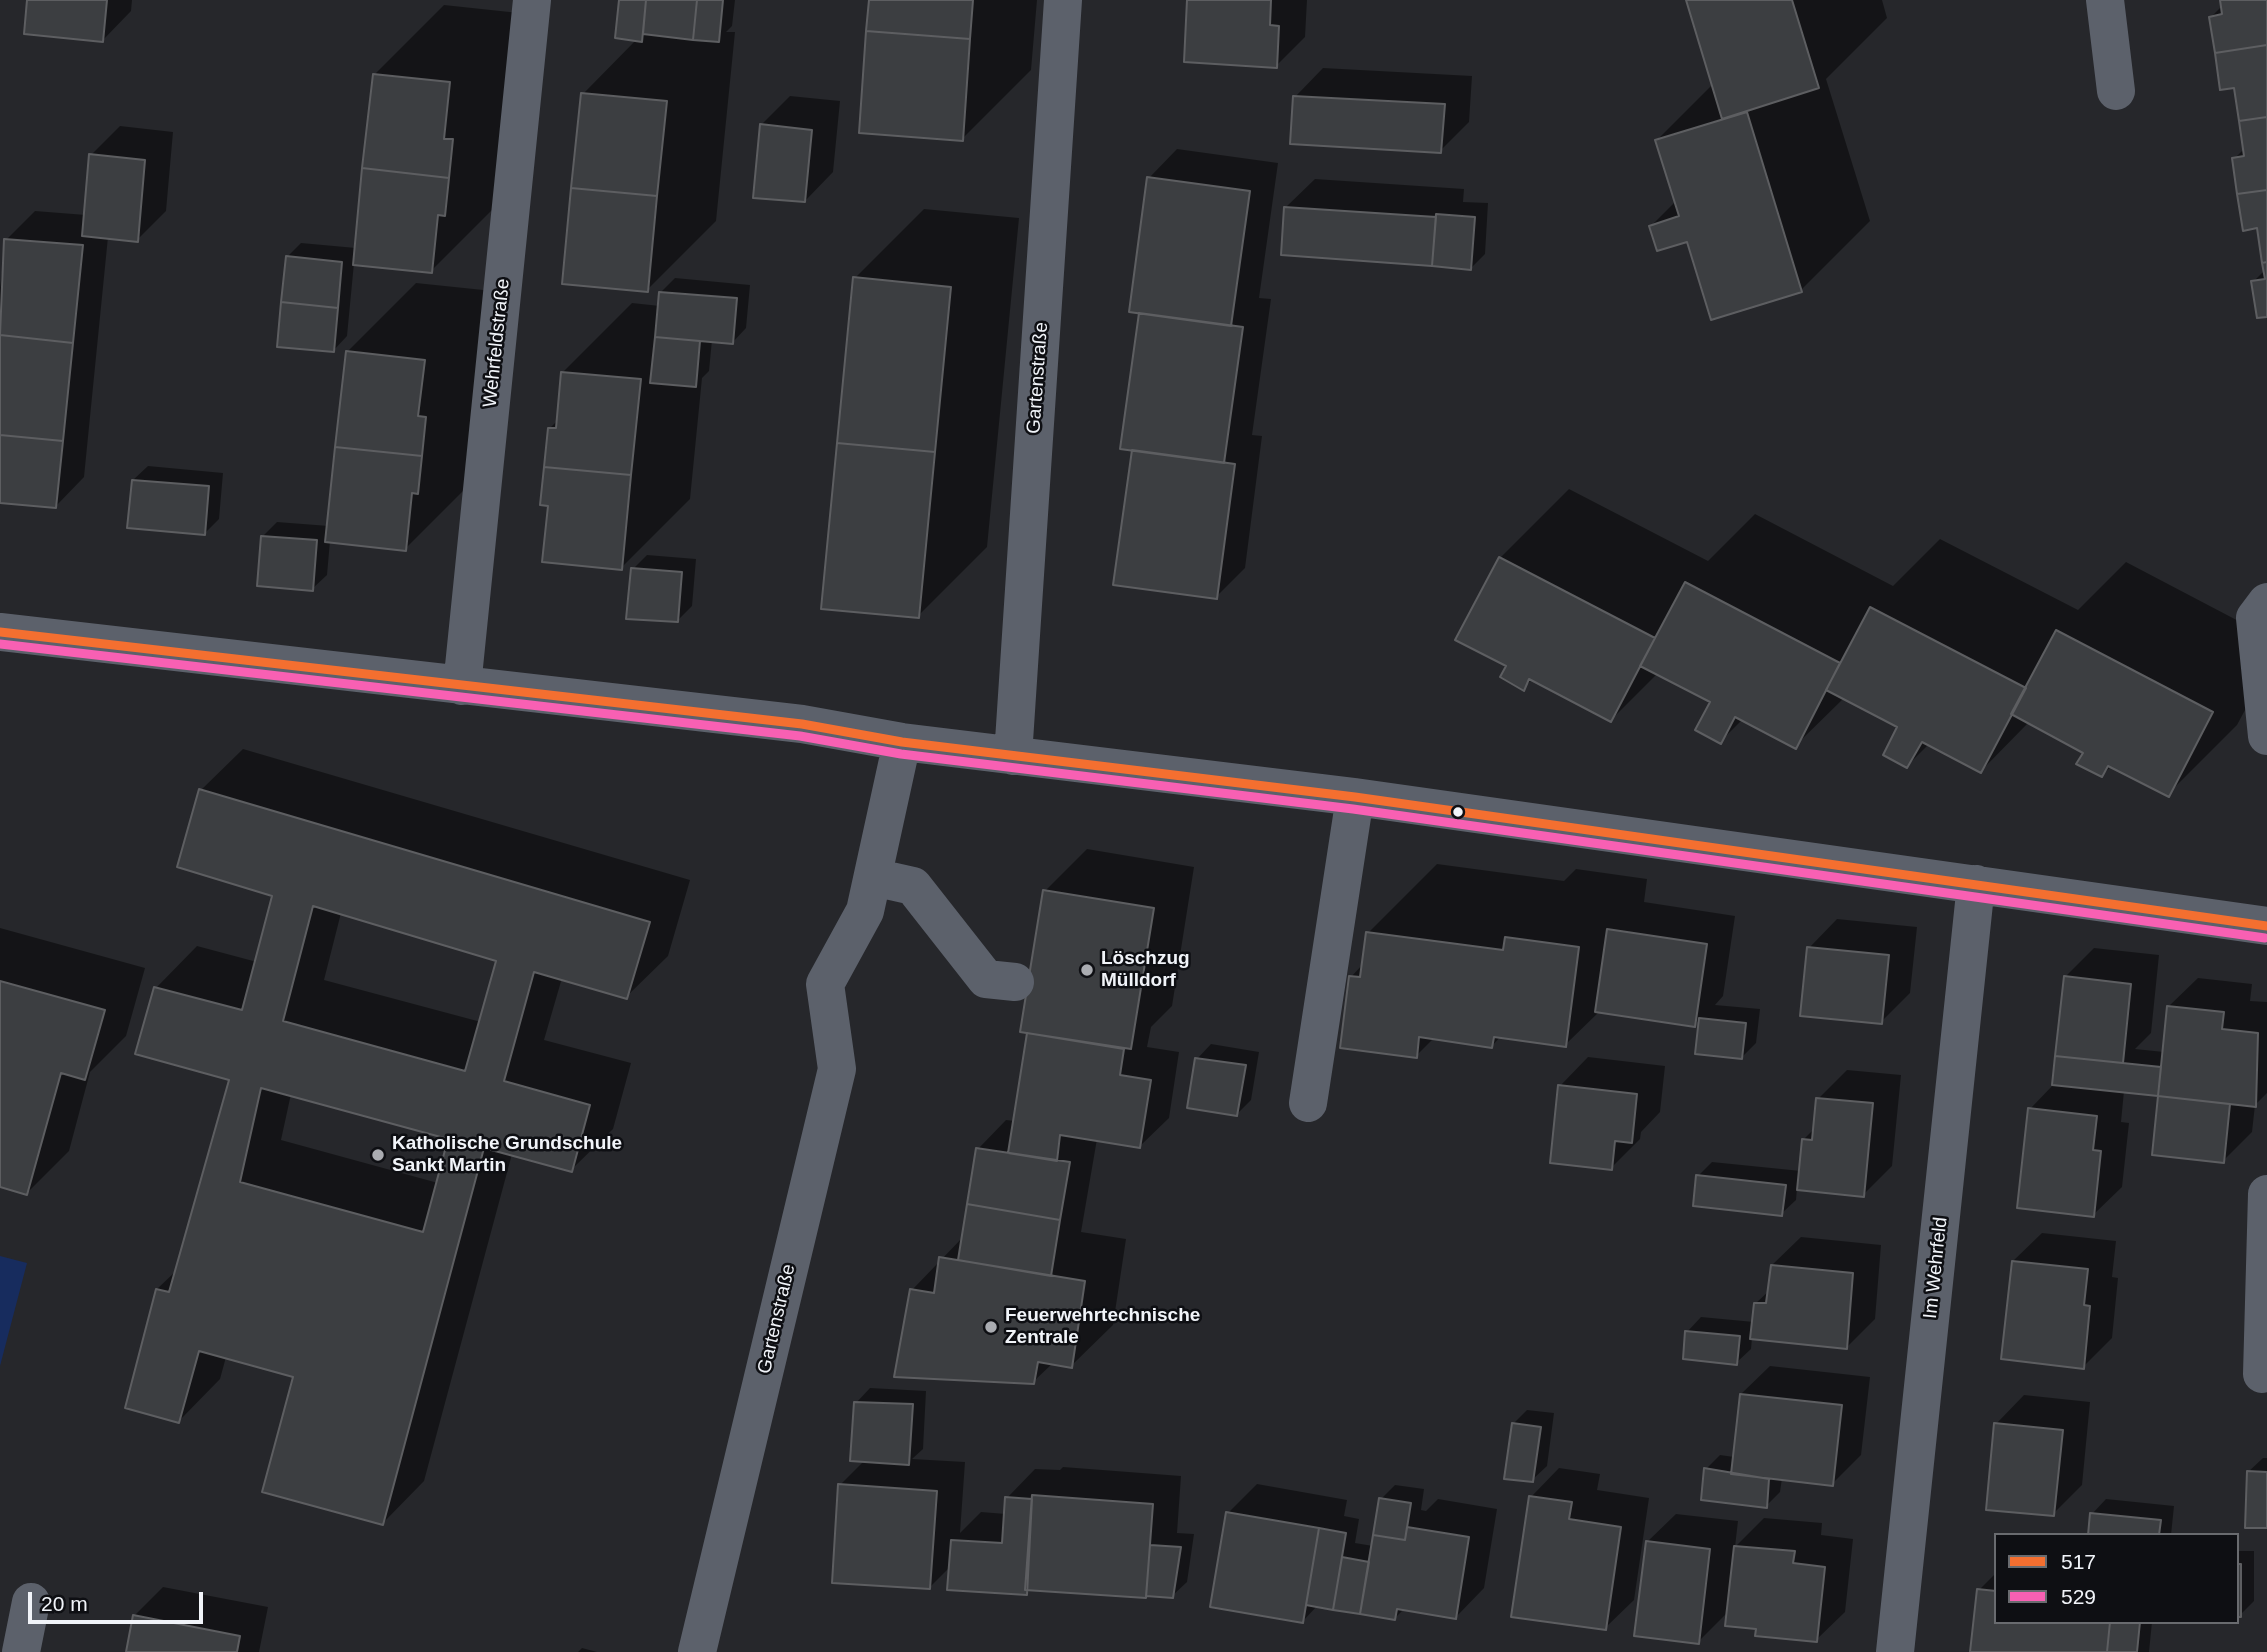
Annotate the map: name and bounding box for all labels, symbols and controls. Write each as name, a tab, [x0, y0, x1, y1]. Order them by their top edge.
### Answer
street label: Wehrfeldstraße	[479, 277, 515, 409]
street label: Gartenstraße	[1023, 321, 1053, 435]
unlabelled marker	[1451, 805, 1465, 819]
place label: Löschzug Mülldorf	[1101, 948, 1190, 992]
marker: Löschzug Mülldorf	[1079, 962, 1095, 978]
place label: Katholische Grundschule Sankt Martin	[392, 1133, 622, 1177]
marker: Katholische Grundschule Sankt Martin	[370, 1147, 386, 1163]
street label: Im Wehrfeld	[1919, 1216, 1953, 1320]
street label: Gartenstraße	[753, 1262, 801, 1376]
place label: Feuerwehrtechnische Zentrale	[1005, 1305, 1200, 1349]
marker: Feuerwehrtechnische Zentrale	[983, 1319, 999, 1335]
legend	[1994, 1533, 2239, 1624]
text: 517	[2061, 1550, 2096, 1573]
scale bar	[32, 1578, 206, 1622]
text: 529	[2061, 1585, 2096, 1608]
text: 20 m	[41, 1592, 88, 1615]

